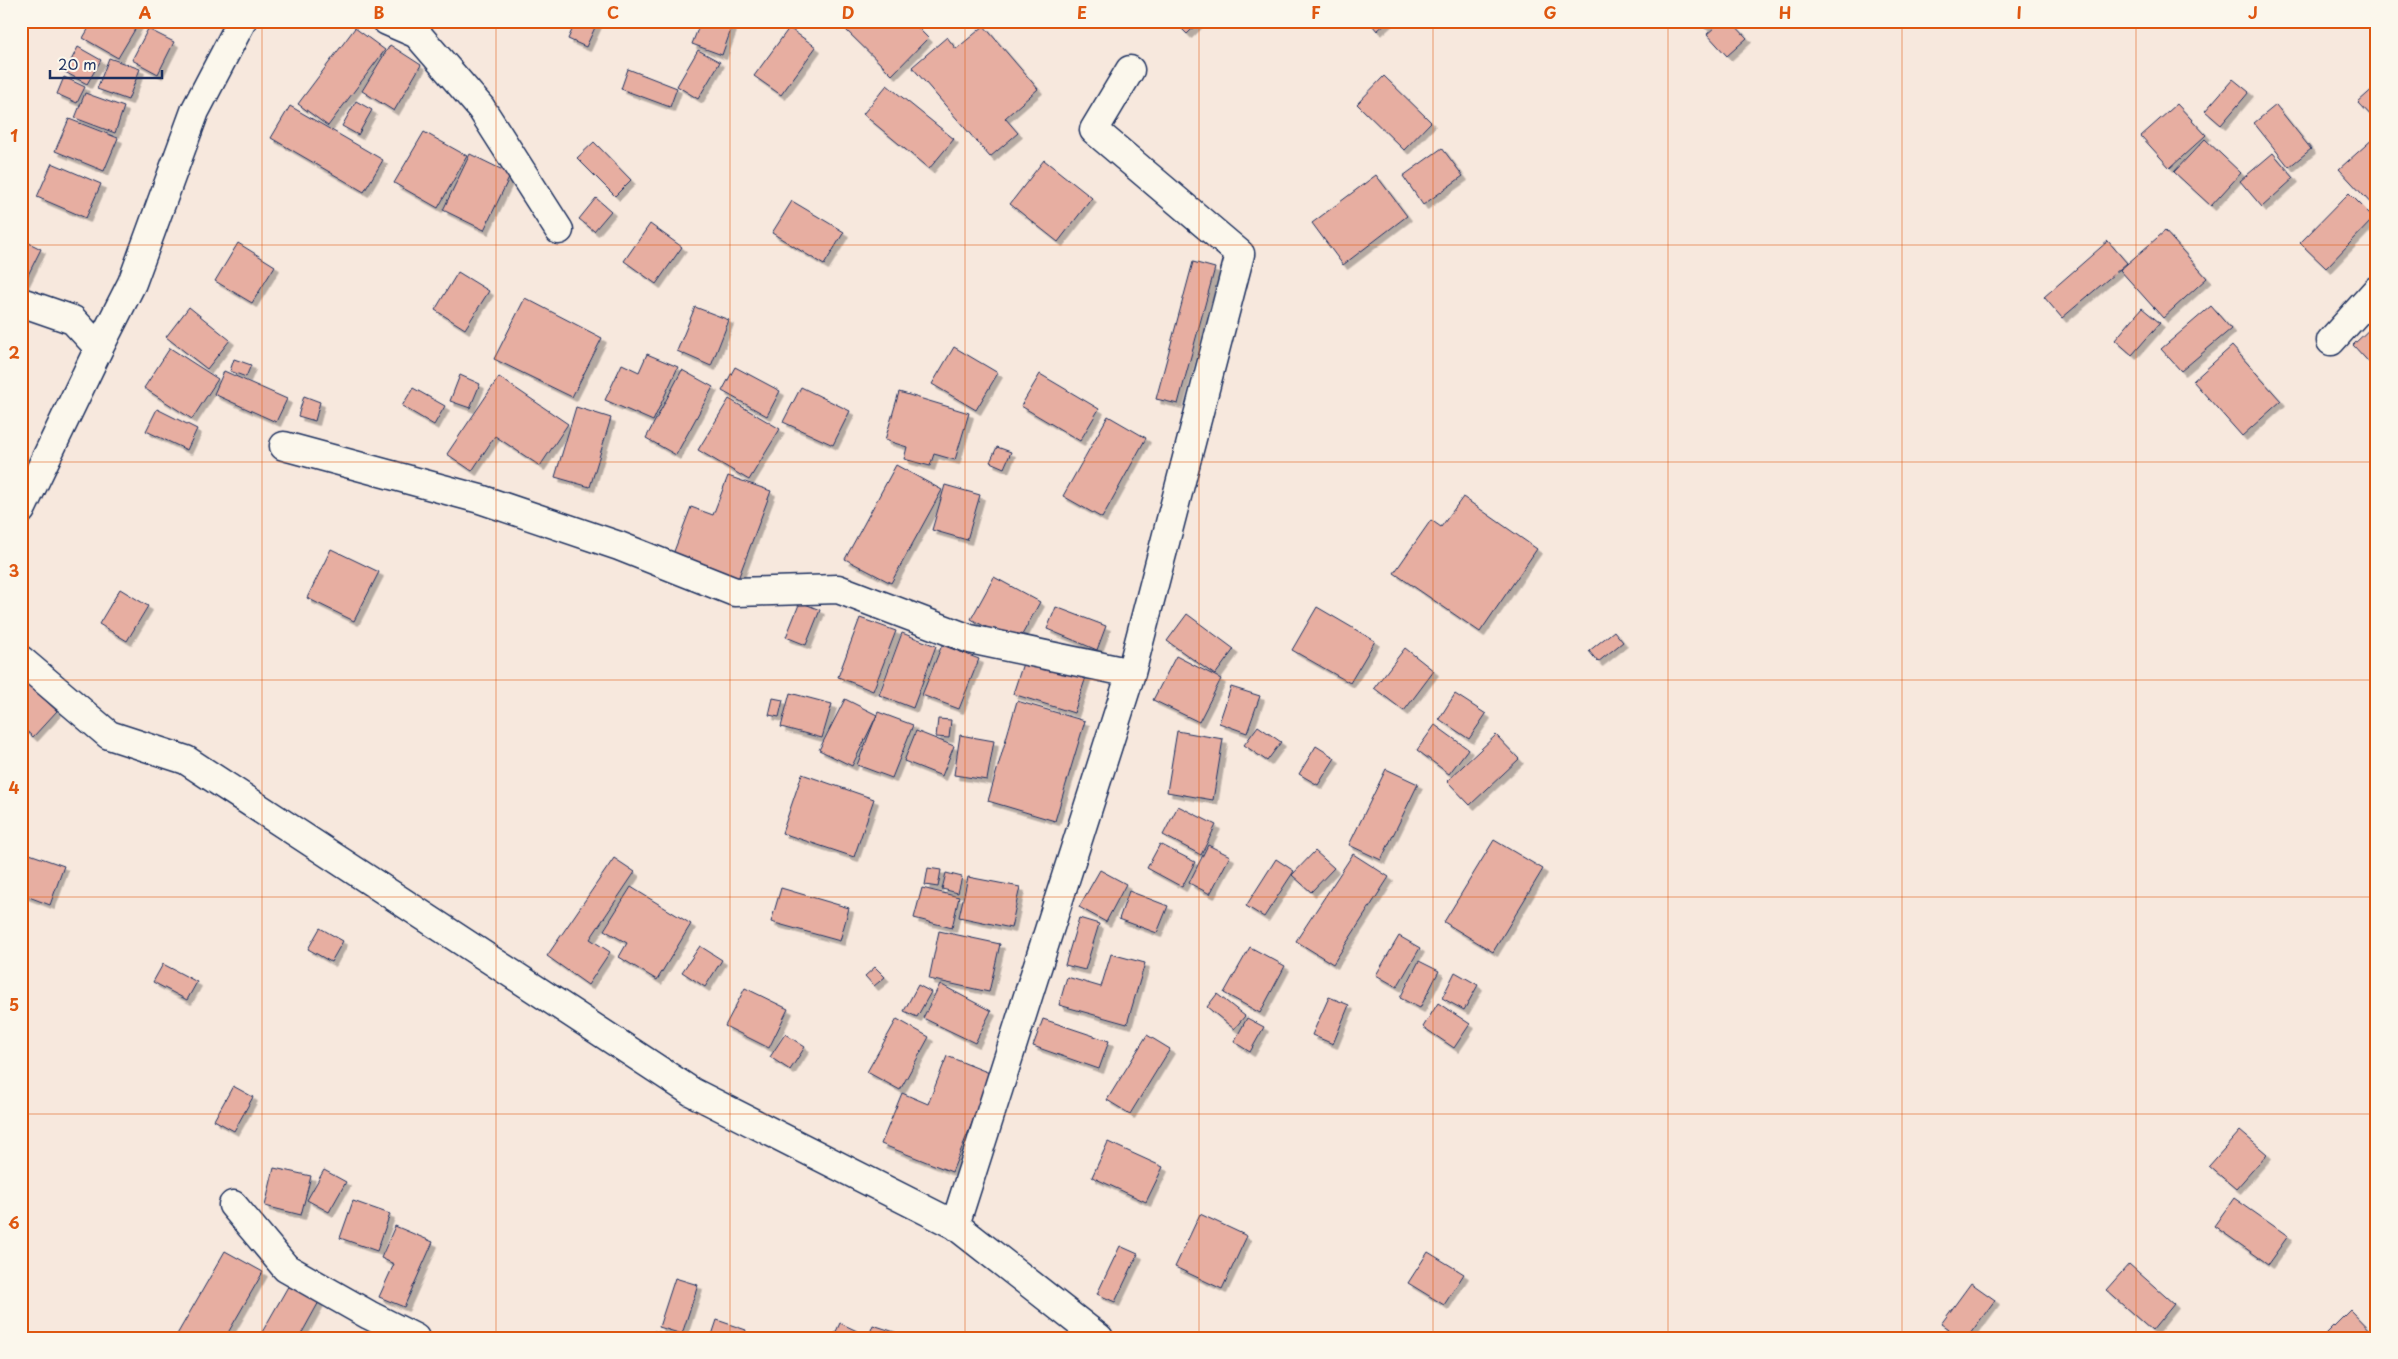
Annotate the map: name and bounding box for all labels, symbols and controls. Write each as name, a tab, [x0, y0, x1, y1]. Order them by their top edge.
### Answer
text: A	[139, 0, 152, 24]
text: B	[374, 0, 385, 24]
text: C	[607, 0, 619, 24]
text: D	[842, 0, 854, 24]
text: E	[1077, 0, 1087, 24]
text: F	[1311, 0, 1321, 24]
text: G	[1543, 0, 1557, 24]
text: H	[1779, 0, 1791, 24]
text: I	[2016, 0, 2022, 24]
text: J	[2248, 0, 2258, 24]
scale bar	[50, 48, 162, 80]
text: 20 m	[58, 52, 97, 75]
text: 1	[10, 123, 18, 147]
text: 2	[8, 340, 20, 364]
text: 3	[9, 558, 19, 582]
text: 4	[9, 775, 20, 799]
text: 5	[9, 992, 19, 1016]
text: 6	[8, 1210, 20, 1234]

